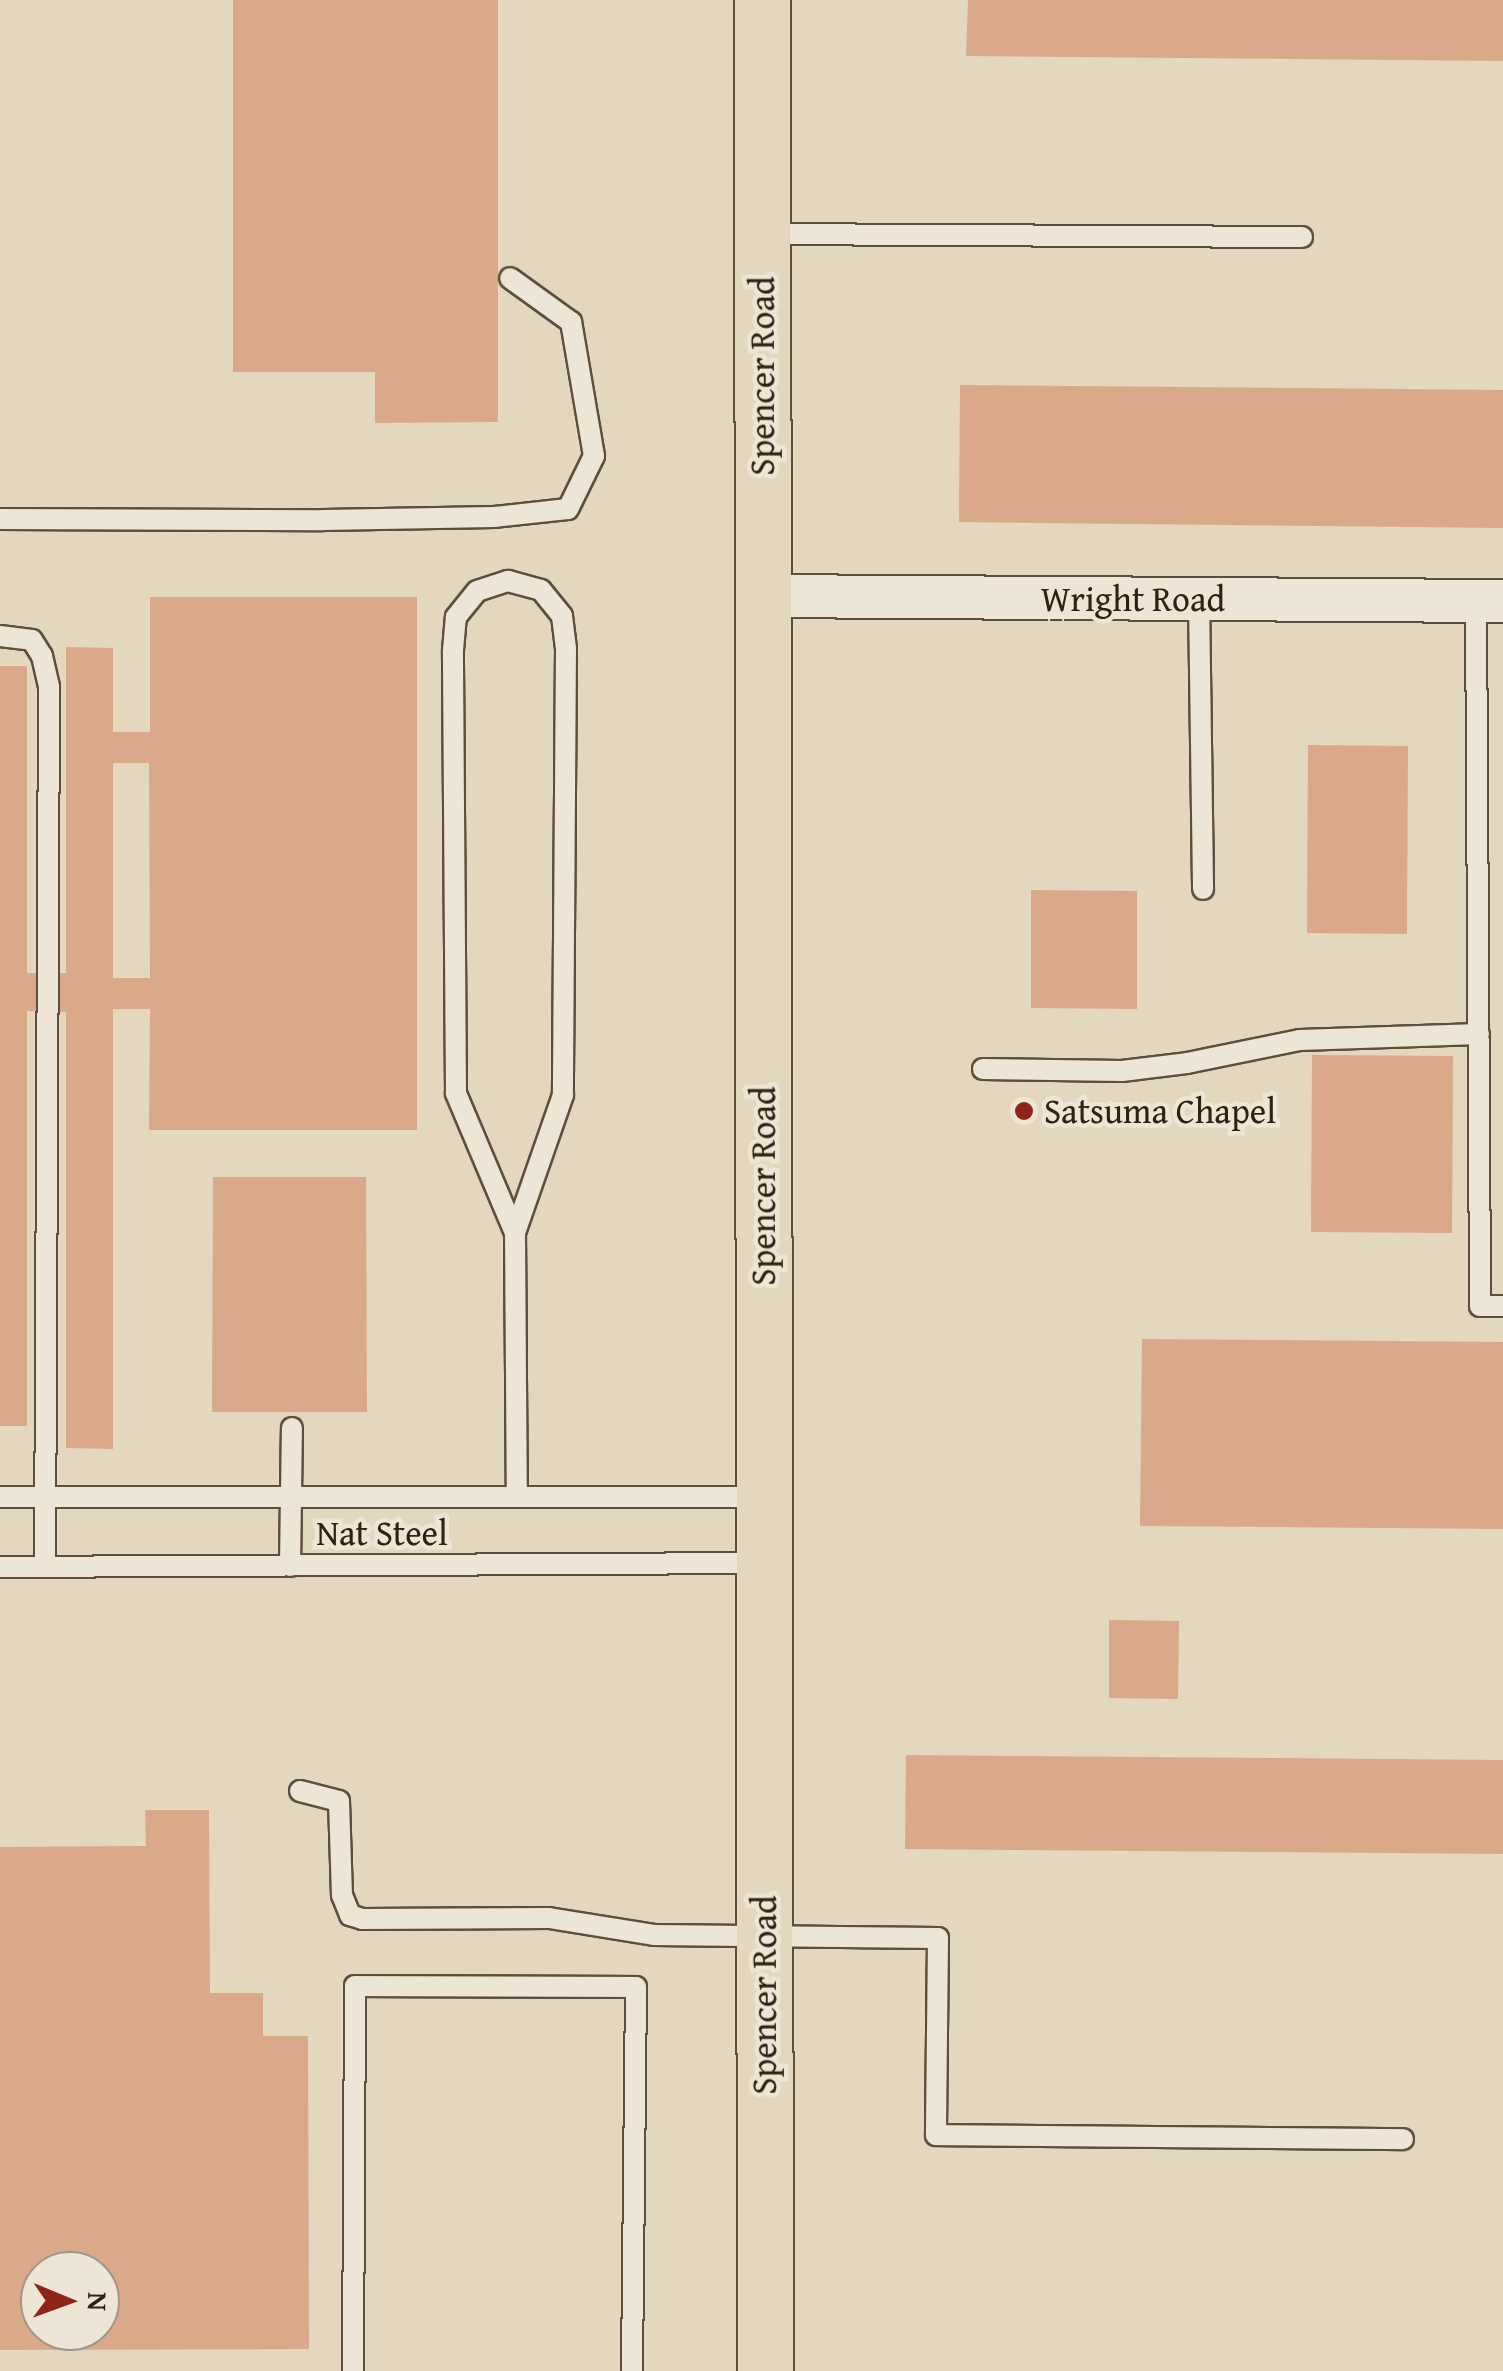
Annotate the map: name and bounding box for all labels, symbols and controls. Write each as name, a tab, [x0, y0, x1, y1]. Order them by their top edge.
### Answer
street label: Spencer Road	[741, 276, 783, 476]
street label: Wright Road	[1041, 578, 1225, 620]
street label: Spencer Road	[742, 1086, 784, 1286]
place label: Satsuma Chapel	[1044, 1090, 1276, 1132]
marker: Satsuma Chapel	[1013, 1100, 1035, 1122]
street label: Nat Steel	[316, 1512, 448, 1554]
street label: Spencer Road	[743, 1895, 785, 2095]
north arrow	[20, 2251, 120, 2351]
text: N	[78, 2292, 119, 2311]

